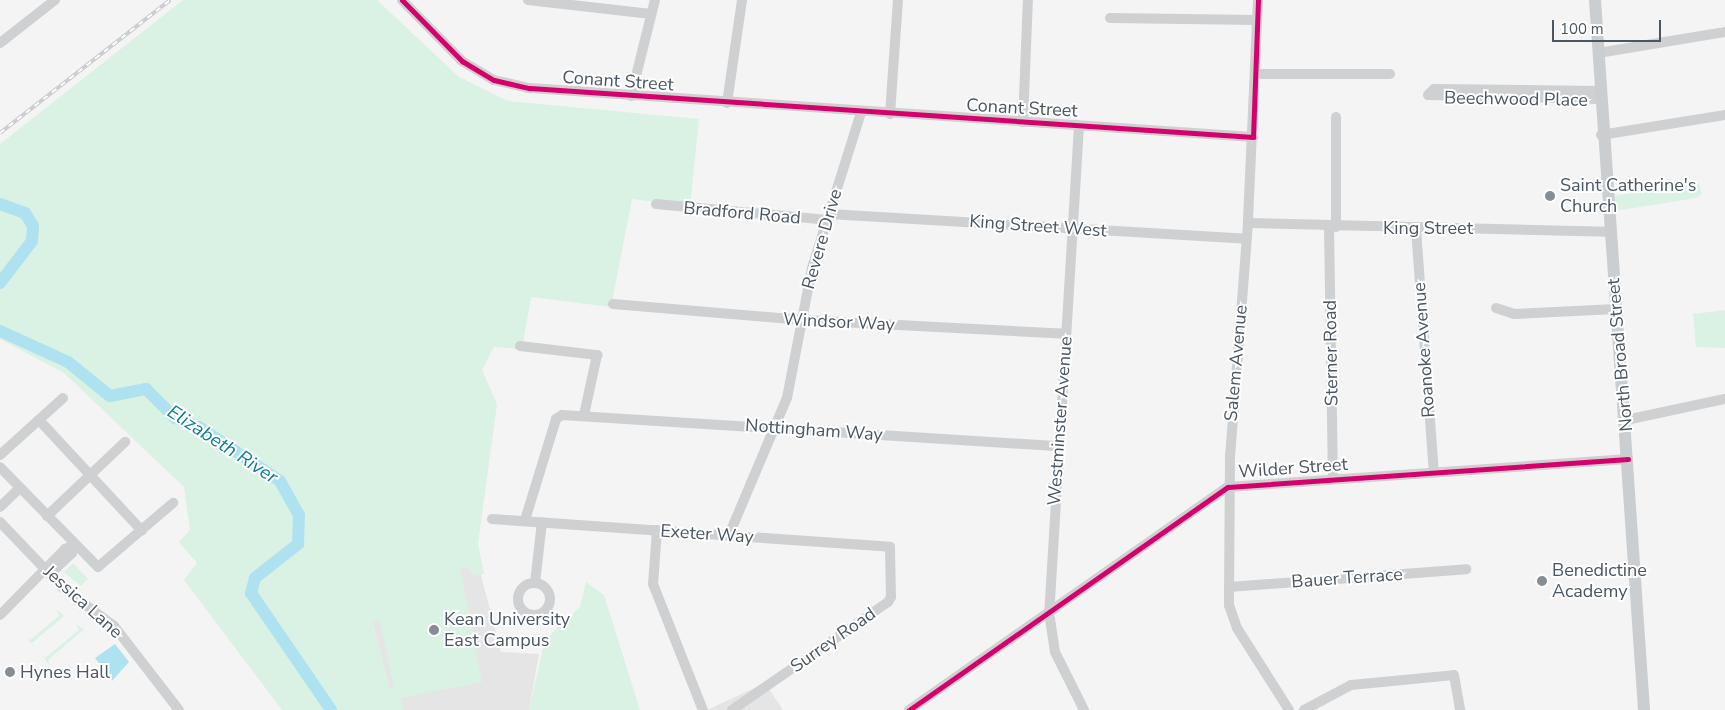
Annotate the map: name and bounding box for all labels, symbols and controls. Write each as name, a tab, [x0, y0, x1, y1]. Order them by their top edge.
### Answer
scale bar	[1555, 10, 1664, 42]
text: 100 m	[1560, 19, 1604, 39]
street label: Conant Street	[562, 66, 674, 96]
street label: Beechwood Place	[1444, 87, 1588, 111]
street label: Conant Street	[966, 94, 1078, 122]
place label: Saint Catherine's Church	[1560, 175, 1696, 218]
street label: Revere Drive	[797, 186, 847, 292]
marker: Saint Catherine's Church	[1544, 190, 1556, 202]
street label: Bradford Road	[682, 197, 802, 229]
street label: King Street West	[969, 210, 1107, 242]
street label: King Street	[1383, 217, 1473, 239]
street label: North Broad Street	[1603, 278, 1637, 432]
street label: Roanoke Avenue	[1408, 281, 1440, 419]
street label: Sterner Road	[1319, 300, 1343, 406]
street label: Salem Avenue	[1220, 304, 1252, 422]
street label: Windsor Way	[783, 308, 895, 336]
street label: Westminster Avenue	[1043, 336, 1077, 506]
water label: Elizabeth River	[163, 401, 281, 489]
street label: Nottingham Way	[744, 414, 884, 446]
street label: Wilder Street	[1238, 453, 1348, 483]
street label: Exeter Way	[660, 520, 754, 548]
place label: Benedictine Academy	[1552, 560, 1647, 602]
street label: Jessica Lane	[39, 561, 127, 643]
street label: Bauer Terrace	[1291, 563, 1403, 593]
marker: Benedictine Academy	[1536, 575, 1548, 587]
street label: Surrey Road	[786, 603, 880, 677]
place label: Kean University East Campus	[444, 609, 570, 652]
marker: Kean University East Campus	[428, 624, 440, 636]
place label: Hynes Hall	[20, 661, 110, 683]
marker: Hynes Hall	[4, 666, 16, 678]

